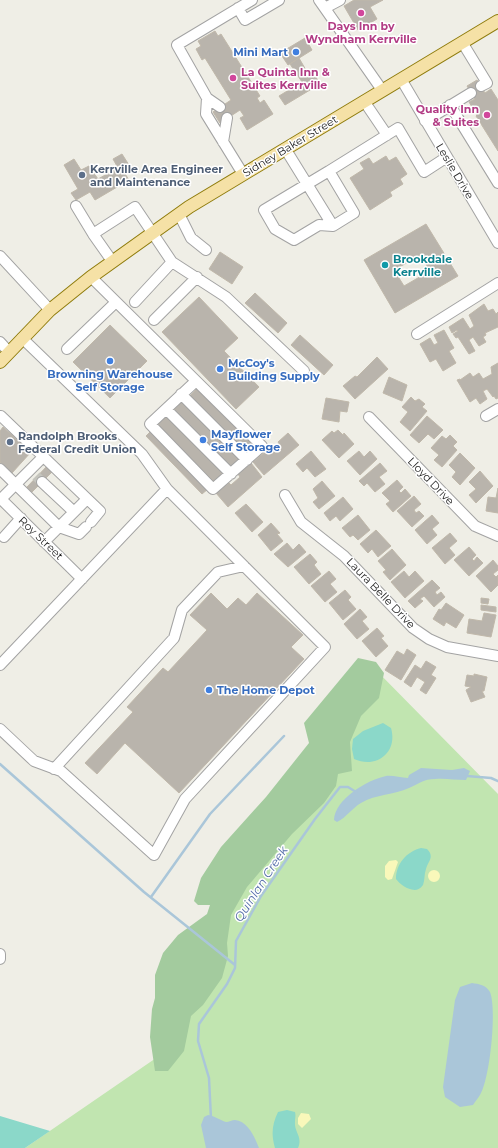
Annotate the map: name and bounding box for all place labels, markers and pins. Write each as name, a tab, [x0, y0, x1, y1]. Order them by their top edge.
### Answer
marker: Days Inn by Wyndham Kerrville	[356, 8, 366, 18]
place label: Days Inn by Wyndham Kerrville	[305, 19, 417, 46]
place label: Mini Mart	[233, 45, 288, 59]
marker: Mini Mart	[291, 47, 301, 57]
place label: La Quinta Inn & Suites Kerrville	[241, 65, 330, 92]
marker: La Quinta Inn & Suites Kerrville	[228, 73, 238, 83]
place label: Quality Inn & Suites	[416, 102, 479, 129]
marker: Quality Inn & Suites	[482, 110, 492, 120]
place label: Kerrville Area Engineer and Maintenance	[90, 162, 223, 189]
marker: Kerrville Area Engineer and Maintenance	[77, 170, 87, 180]
place label: Brookdale Kerrville	[393, 252, 452, 279]
marker: Brookdale Kerrville	[380, 260, 390, 270]
marker: Browning Warehouse Self Storage	[105, 356, 115, 366]
place label: McCoy's Building Supply	[228, 356, 320, 383]
marker: McCoy's Building Supply	[215, 364, 225, 374]
place label: Browning Warehouse Self Storage	[47, 367, 173, 394]
place label: Mayflower Self Storage	[211, 427, 280, 454]
place label: Randolph Brooks Federal Credit Union	[18, 429, 137, 456]
marker: Mayflower Self Storage	[198, 435, 208, 445]
marker: Randolph Brooks Federal Credit Union	[5, 437, 15, 447]
place label: The Home Depot	[217, 683, 315, 697]
marker: The Home Depot	[204, 685, 214, 695]

